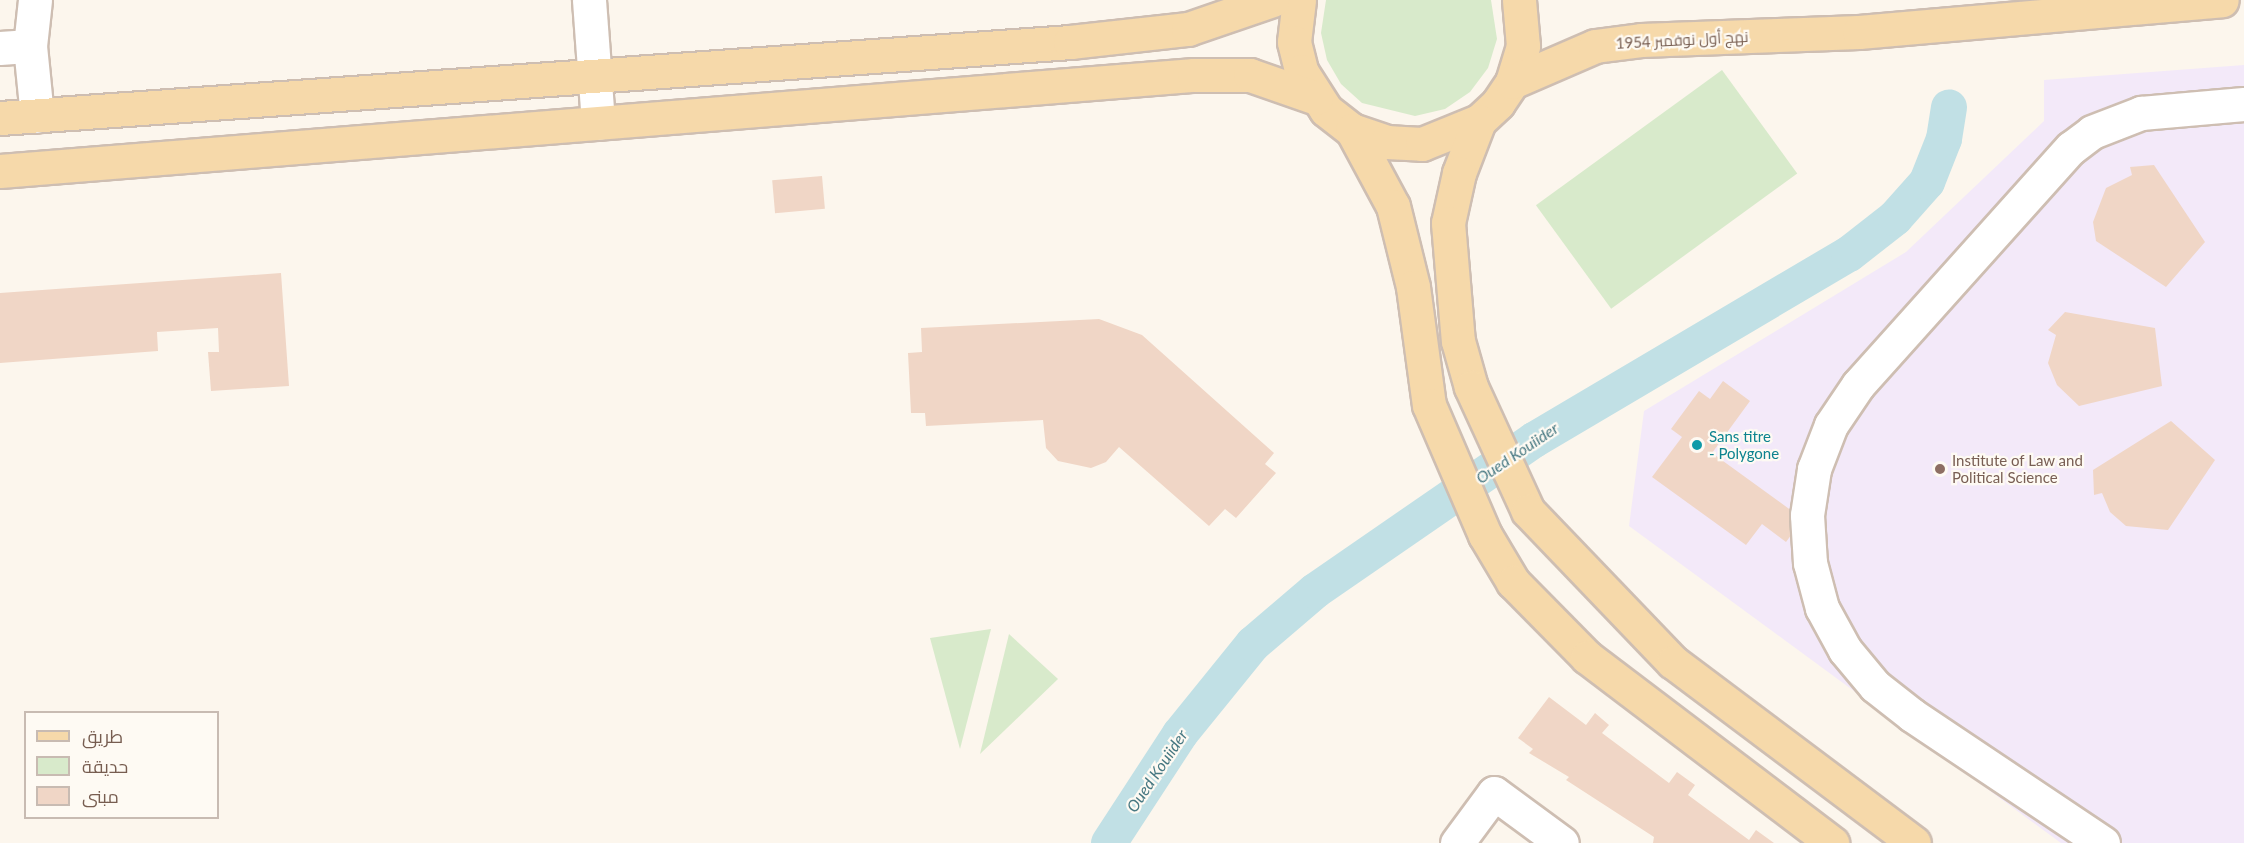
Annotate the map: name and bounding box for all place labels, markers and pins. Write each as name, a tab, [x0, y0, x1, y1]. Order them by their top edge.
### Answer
place label: Sans titre - Polygone	[1709, 427, 1779, 462]
marker: Sans titre - Polygone	[1690, 438, 1704, 452]
place label: Institute of Law and Political Science	[1952, 451, 2083, 486]
marker: Institute of Law and Political Science	[1933, 462, 1947, 476]

